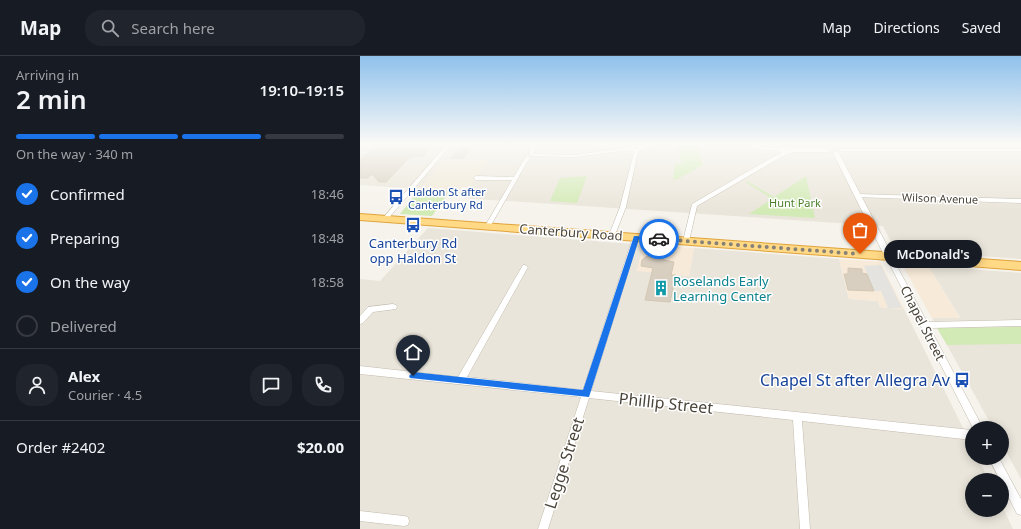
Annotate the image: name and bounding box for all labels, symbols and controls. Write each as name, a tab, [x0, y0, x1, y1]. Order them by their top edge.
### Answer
search box	[85, 10, 365, 46]
text: Map	[20, 15, 61, 41]
icon: search	[99, 17, 121, 39]
text: Search here	[131, 18, 215, 38]
text: Map	[822, 18, 851, 37]
text: Directions	[873, 18, 940, 37]
text: Saved	[962, 18, 1001, 37]
text: Arriving in	[16, 66, 79, 84]
text: 19:10–19:15	[260, 80, 344, 100]
text: 2 min	[16, 81, 87, 117]
text: On the way · 340 m	[16, 145, 133, 163]
icon: check	[16, 183, 38, 205]
text: Confirmed	[50, 184, 125, 204]
place label: Haldon St after Canterbury Rd	[408, 184, 486, 212]
text: 18:46	[311, 185, 344, 203]
bus stop icon: Haldon St after Canterbury Rd	[387, 188, 405, 206]
street label: Wilson Avenue	[902, 189, 978, 207]
park label: Hunt Park	[769, 195, 821, 210]
pin	[843, 213, 877, 254]
bus stop icon: Canterbury Rd opp Haldon St	[404, 216, 422, 234]
street label: Canterbury Road	[519, 219, 623, 245]
courier	[639, 219, 679, 259]
icon: bag	[849, 219, 871, 241]
icon: check	[16, 227, 38, 249]
text: Preparing	[50, 228, 120, 248]
icon: car	[648, 228, 670, 250]
text: 18:48	[311, 229, 344, 247]
place label: Canterbury Rd opp Haldon St	[369, 234, 457, 267]
callout: McDonald's	[884, 240, 982, 268]
text: McDonald's	[896, 245, 970, 263]
icon: check	[16, 271, 38, 293]
text: On the way	[50, 272, 130, 292]
place label: Roselands Early Learning Center	[673, 272, 772, 305]
text: 18:58	[311, 273, 344, 291]
building icon: Roselands Early Learning Center	[652, 279, 670, 297]
street label: Chapel Street	[896, 282, 950, 364]
text: Delivered	[50, 316, 117, 336]
pin	[396, 335, 430, 376]
icon: home	[402, 341, 424, 363]
button: person	[16, 364, 58, 406]
button: chat	[250, 364, 292, 406]
button: phone	[302, 364, 344, 406]
text: Alex	[68, 366, 100, 386]
place label: Chapel St after Allegra Av	[760, 369, 951, 391]
bus stop icon: Chapel St after Allegra Av	[953, 371, 971, 389]
text: Courier · 4.5	[68, 386, 142, 404]
street label: Phillip Street	[618, 387, 714, 419]
street label: Legge Street	[539, 414, 589, 512]
map controls	[965, 421, 1009, 517]
button: +	[965, 421, 1009, 465]
text: Order #2402	[16, 437, 105, 457]
text: $20.00	[297, 437, 344, 457]
button: −	[965, 473, 1009, 517]

